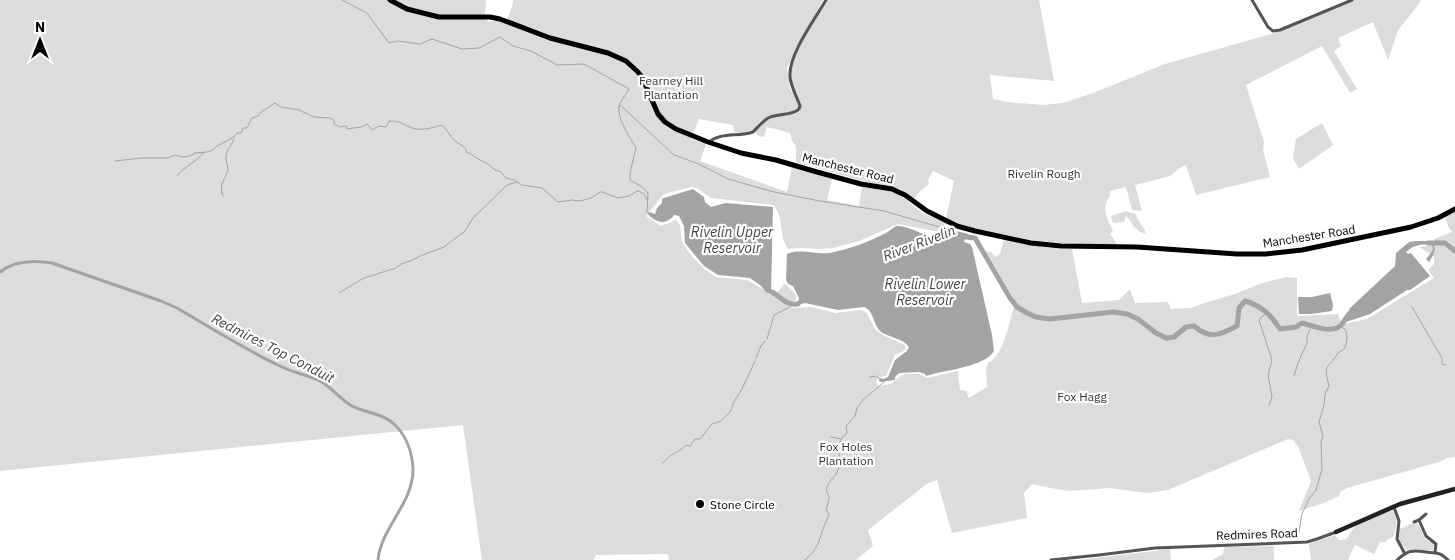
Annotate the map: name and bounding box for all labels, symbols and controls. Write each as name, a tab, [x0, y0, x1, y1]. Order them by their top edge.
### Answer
north arrow	[15, 15, 65, 65]
text: N	[35, 18, 45, 36]
park label: Fearney Hill Plantation	[639, 73, 703, 102]
street label: Manchester Road	[801, 149, 895, 187]
park label: Rivelin Rough	[1007, 166, 1081, 181]
water label: River Rivelin	[880, 221, 958, 265]
street label: Manchester Road	[1262, 221, 1356, 251]
water label: Rivelin Upper Reservoir	[691, 223, 774, 257]
water label: Rivelin Lower Reservoir	[884, 275, 967, 309]
water label: Redmires Top Conduit	[209, 309, 338, 387]
park label: Fox Hagg	[1057, 389, 1107, 404]
park label: Fox Holes Plantation	[818, 439, 874, 468]
place label: Stone Circle	[710, 497, 775, 512]
marker: Stone Circle	[694, 498, 706, 510]
street label: Redmires Road	[1216, 525, 1298, 543]

